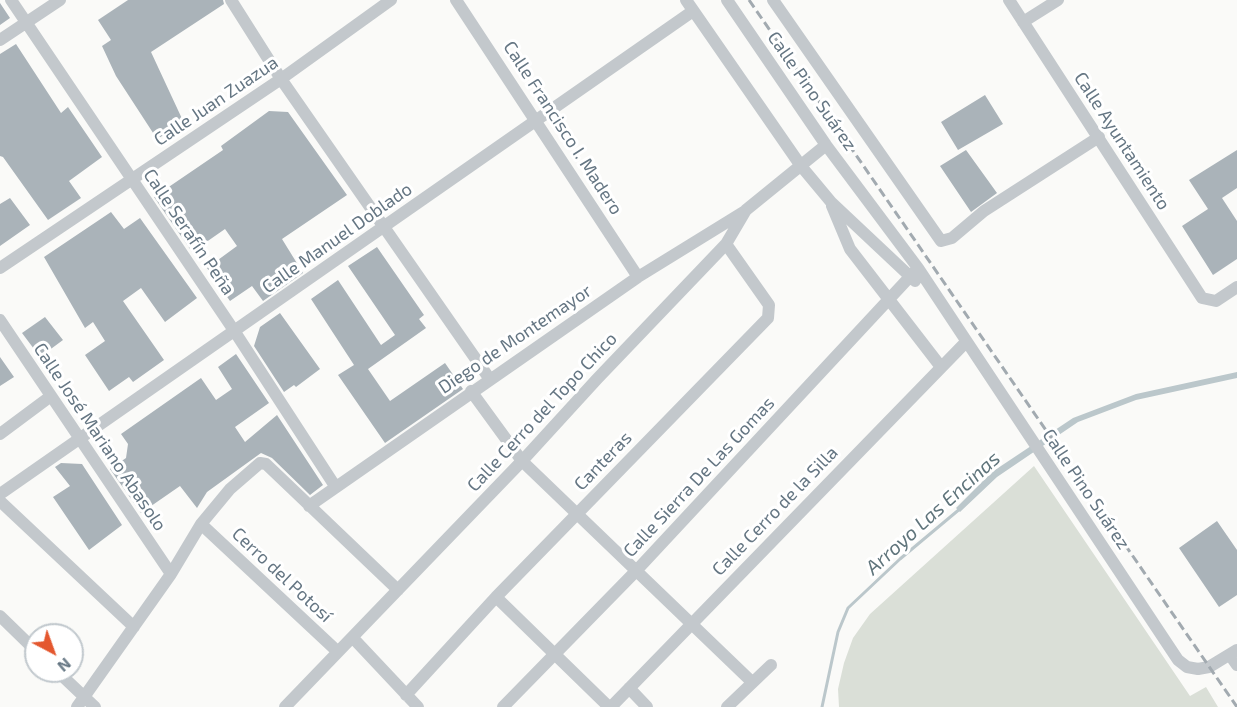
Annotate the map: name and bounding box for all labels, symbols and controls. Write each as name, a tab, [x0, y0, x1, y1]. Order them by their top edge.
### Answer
street label: Calle Pino Suárez	[763, 27, 861, 155]
street label: Calle Francisco I. Madero	[499, 37, 627, 219]
street label: Calle Juan Zuazua	[150, 52, 282, 150]
street label: Calle Ayuntamiento	[1069, 68, 1175, 214]
street label: Calle Serafín Peña	[139, 165, 239, 299]
street label: Calle Manuel Doblado	[258, 178, 416, 298]
street label: Diego de Montemayor	[434, 280, 596, 398]
street label: Calle Cerro del Topo Chico	[463, 328, 621, 496]
street label: Calle José Mariano Abasolo	[29, 339, 171, 535]
street label: Calle Sierra De Las Gomas	[619, 392, 779, 562]
street label: Calle Pino Suárez	[1038, 425, 1134, 553]
street label: Canteras	[570, 427, 636, 495]
street label: Calle Cerro de la Silla	[708, 442, 842, 580]
water label: Arroyo Las Encinas	[861, 446, 1005, 580]
street label: Cerro del Potosí	[227, 523, 337, 627]
north arrow	[24, 623, 84, 683]
text: N	[54, 654, 75, 676]

